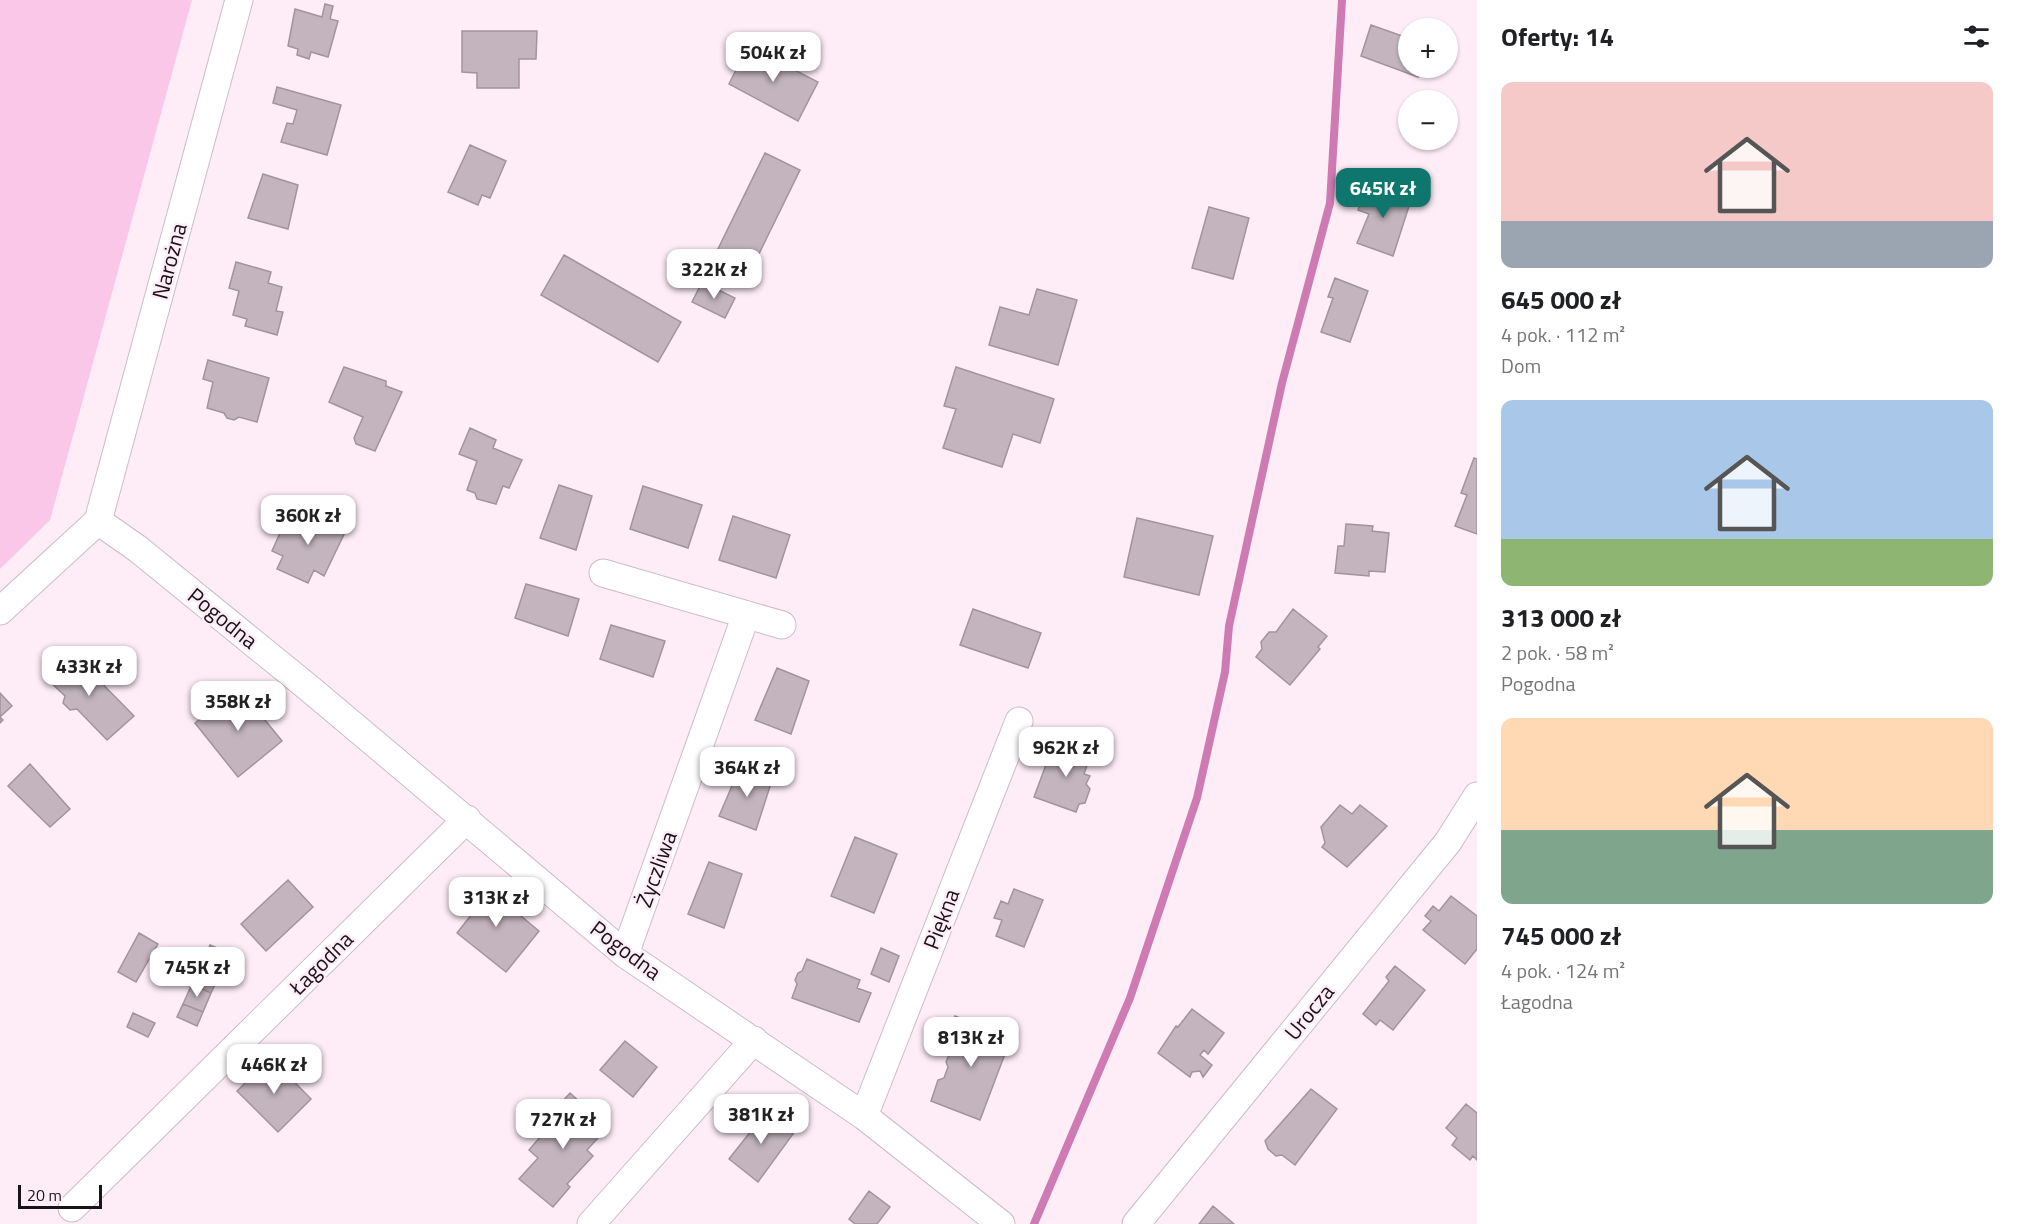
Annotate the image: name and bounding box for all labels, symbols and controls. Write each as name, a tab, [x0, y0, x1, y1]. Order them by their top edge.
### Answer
text: Oferty: 14	[1501, 17, 1614, 56]
map controls	[1398, 18, 1458, 150]
button: +	[1398, 18, 1458, 78]
icon: filters	[1960, 20, 1993, 53]
pin: 504K zł	[718, 32, 828, 83]
text: 504K zł	[740, 36, 806, 67]
button: −	[1398, 90, 1458, 150]
icon: home	[1693, 121, 1801, 229]
pin: 645K zł	[1328, 168, 1438, 219]
text: 645K zł	[1350, 172, 1416, 203]
street label: Narożna	[143, 219, 195, 303]
pin: 322K zł	[659, 249, 769, 300]
text: 322K zł	[681, 253, 747, 284]
text: 645 000 zł	[1501, 280, 1622, 319]
text: 4 pok. · 112 m²	[1501, 319, 1625, 350]
text: Dom	[1501, 350, 1541, 381]
icon: home	[1693, 439, 1801, 547]
pin: 360K zł	[253, 495, 363, 546]
text: 360K zł	[275, 499, 341, 530]
street label: Pogodna	[180, 579, 266, 657]
text: 313 000 zł	[1501, 598, 1622, 637]
text: 2 pok. · 58 m²	[1501, 637, 1614, 668]
pin: 433K zł	[34, 646, 144, 697]
text: 433K zł	[56, 650, 122, 681]
text: Pogodna	[1501, 668, 1576, 699]
pin: 358K zł	[183, 681, 293, 732]
text: 358K zł	[205, 685, 271, 716]
pin: 962K zł	[1011, 727, 1121, 778]
text: 962K zł	[1033, 731, 1099, 762]
pin: 364K zł	[692, 747, 802, 798]
text: 364K zł	[714, 751, 780, 782]
icon: home	[1693, 757, 1801, 865]
street label: Życzliwa	[626, 826, 686, 912]
pin: 313K zł	[441, 877, 551, 928]
text: 313K zł	[463, 881, 529, 912]
street label: Piękna	[914, 884, 968, 954]
street label: Pogodna	[583, 912, 669, 988]
text: 745 000 zł	[1501, 916, 1622, 955]
street label: Łagodna	[280, 923, 361, 1004]
pin: 745K zł	[142, 947, 252, 998]
text: 745K zł	[164, 951, 230, 982]
text: 4 pok. · 124 m²	[1501, 955, 1625, 986]
street label: Urocza	[1276, 977, 1342, 1047]
text: Łagodna	[1501, 986, 1573, 1017]
pin: 813K zł	[916, 1017, 1026, 1068]
text: 813K zł	[938, 1021, 1004, 1052]
pin: 446K zł	[219, 1044, 329, 1095]
text: 446K zł	[241, 1048, 307, 1079]
pin: 381K zł	[706, 1094, 816, 1145]
text: 381K zł	[728, 1098, 794, 1129]
pin: 727K zł	[508, 1099, 618, 1150]
text: 727K zł	[530, 1103, 596, 1134]
scale bar	[18, 1182, 102, 1210]
text: 20 m	[27, 1183, 62, 1207]

